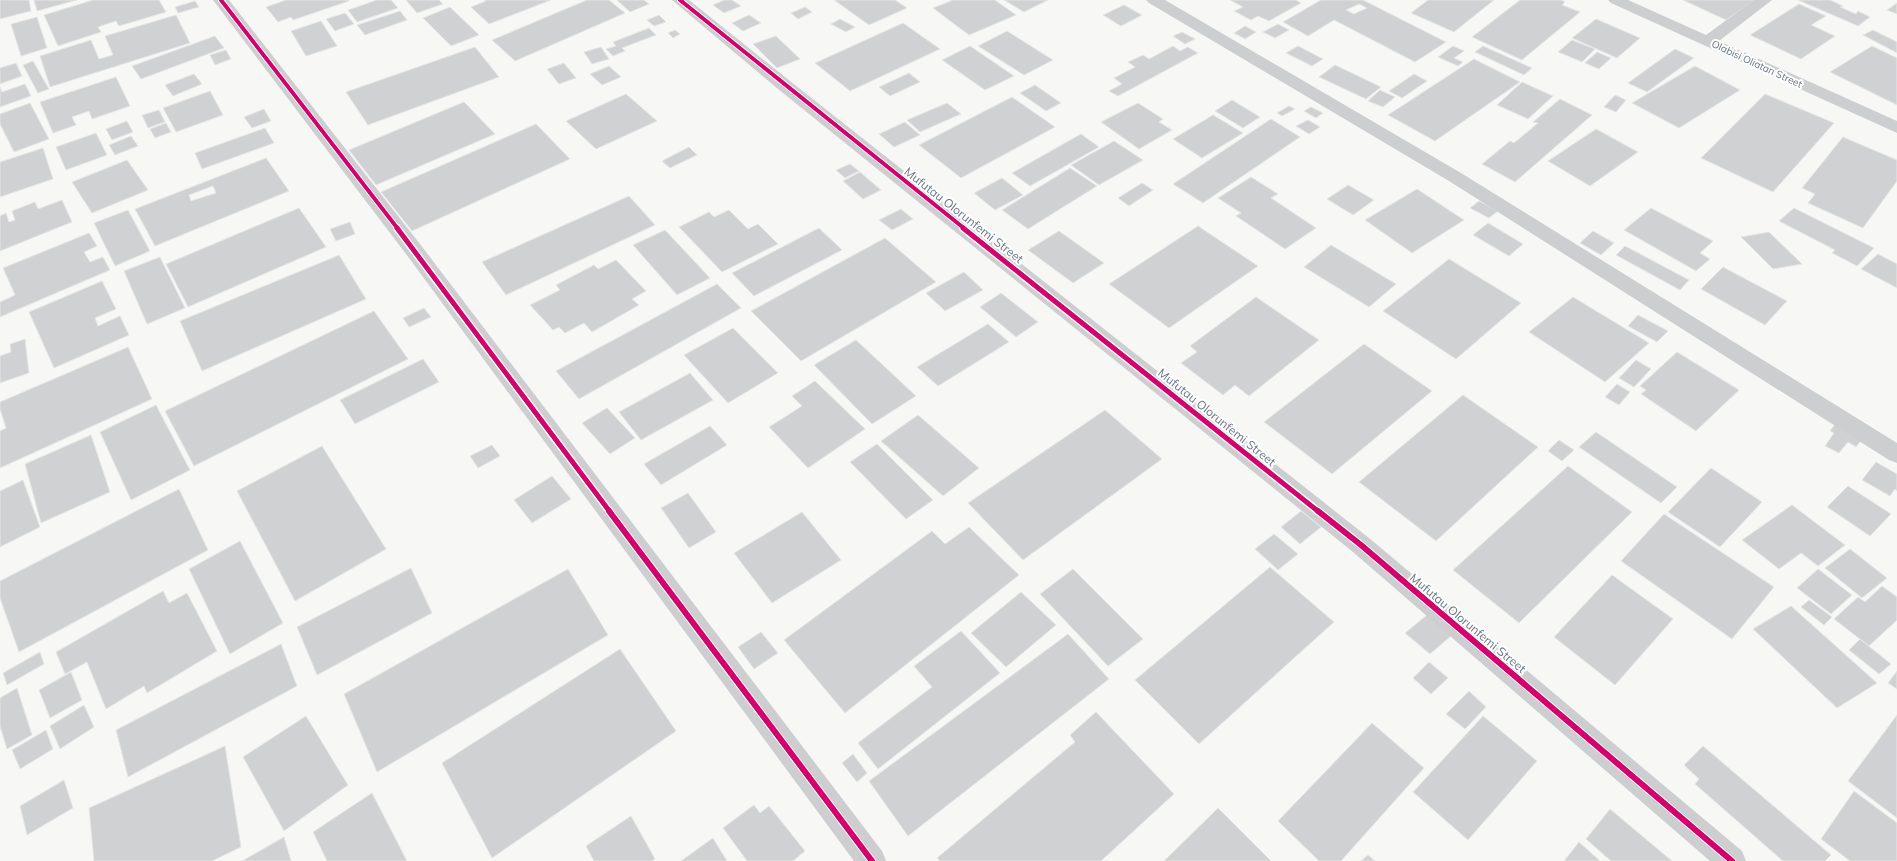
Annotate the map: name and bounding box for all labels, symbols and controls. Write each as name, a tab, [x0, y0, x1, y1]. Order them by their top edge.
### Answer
street label: Olabisi Oliatan Street	[1710, 37, 1805, 91]
street label: Mufutau Olorunfemi Street	[901, 164, 1027, 266]
street label: Mufutau Olorunfemi Street	[1155, 365, 1279, 469]
street label: Mufutau Olorunfemi Street	[1407, 570, 1529, 676]

